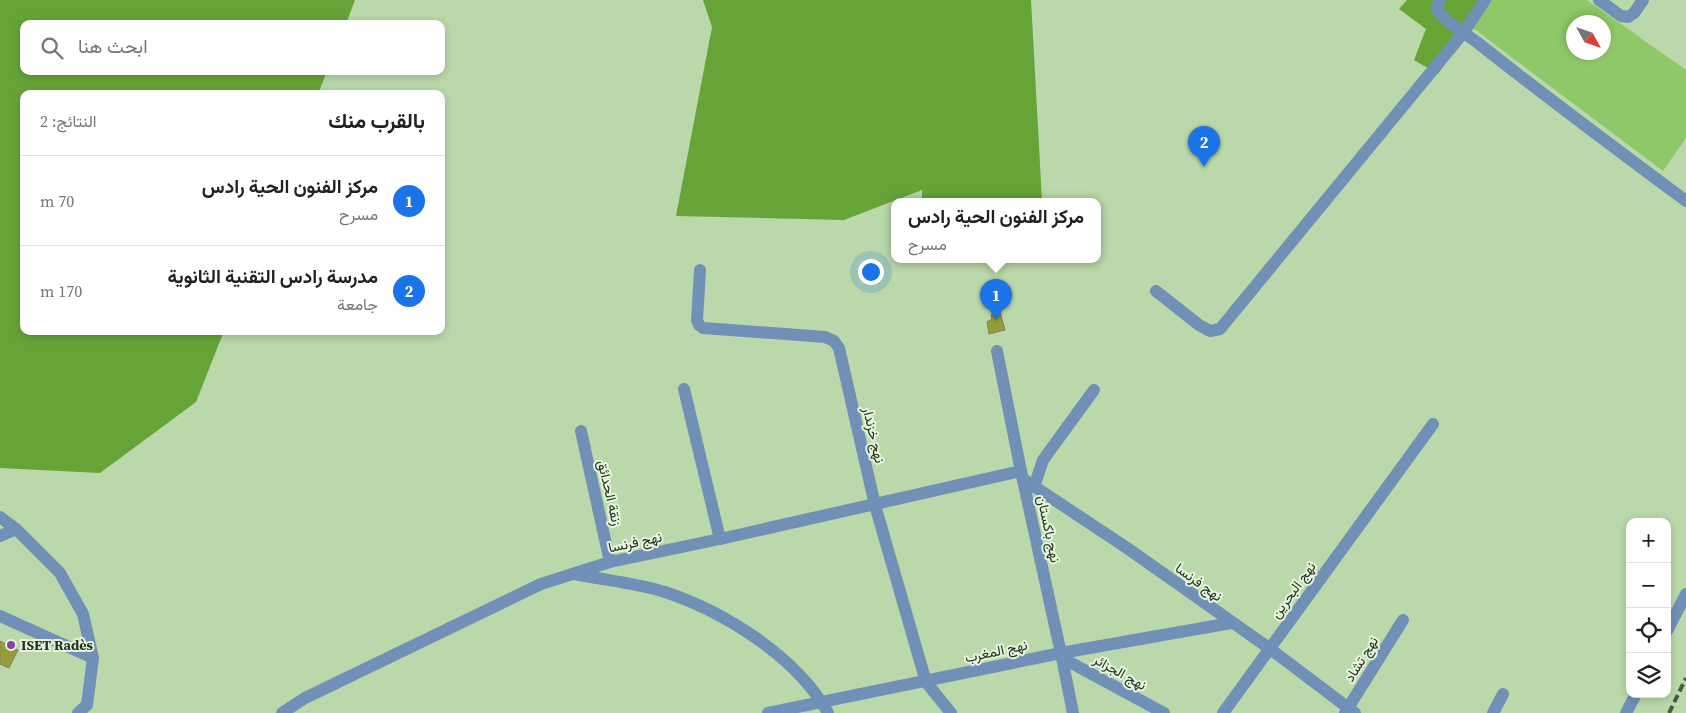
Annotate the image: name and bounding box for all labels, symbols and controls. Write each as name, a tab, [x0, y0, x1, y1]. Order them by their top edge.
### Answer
north arrow	[1566, 15, 1611, 60]
search box	[20, 20, 445, 75]
text: ابحث هنا	[78, 33, 148, 59]
icon: search	[38, 34, 66, 62]
text: بالقرب منك	[328, 106, 425, 135]
text: النتائج: 2	[40, 110, 96, 132]
pin: 2	[1188, 126, 1220, 167]
text: مركز الفنون الحية رادس	[202, 173, 378, 199]
text: 70 m	[40, 190, 74, 212]
text: 1	[405, 190, 413, 212]
popup	[891, 198, 1101, 263]
text: مسرح	[339, 203, 378, 225]
text: مركز الفنون الحية رادس	[908, 203, 1084, 229]
text: مسرح	[908, 233, 947, 255]
your location	[858, 259, 884, 285]
text: مدرسة رادس التقنية الثانوية	[167, 263, 378, 289]
pin: 1	[980, 279, 1012, 320]
text: 170 m	[40, 280, 82, 302]
text: 2	[405, 280, 413, 302]
text: جامعة	[337, 293, 378, 315]
street label: نهج خزندار	[857, 404, 890, 465]
street label: زنقة الحدائق	[593, 458, 627, 528]
street label: نهج باكستان	[1031, 494, 1066, 565]
map controls	[1626, 518, 1671, 698]
button: +	[1626, 518, 1671, 563]
street label: نهج فرنسا	[606, 527, 664, 558]
street label: نهج البحرين	[1266, 557, 1321, 623]
street label: نهج فرنسا	[1171, 558, 1227, 607]
button: −	[1626, 563, 1671, 608]
button: locate	[1626, 608, 1671, 653]
street label: نهج تشاد	[1339, 632, 1384, 686]
place label: ISET Radès	[21, 635, 94, 655]
street label: نهج المغرب	[963, 635, 1029, 668]
marker: ISET Radès	[5, 639, 17, 651]
street label: نهج الجزائر	[1088, 649, 1150, 696]
button: layers	[1626, 653, 1671, 698]

